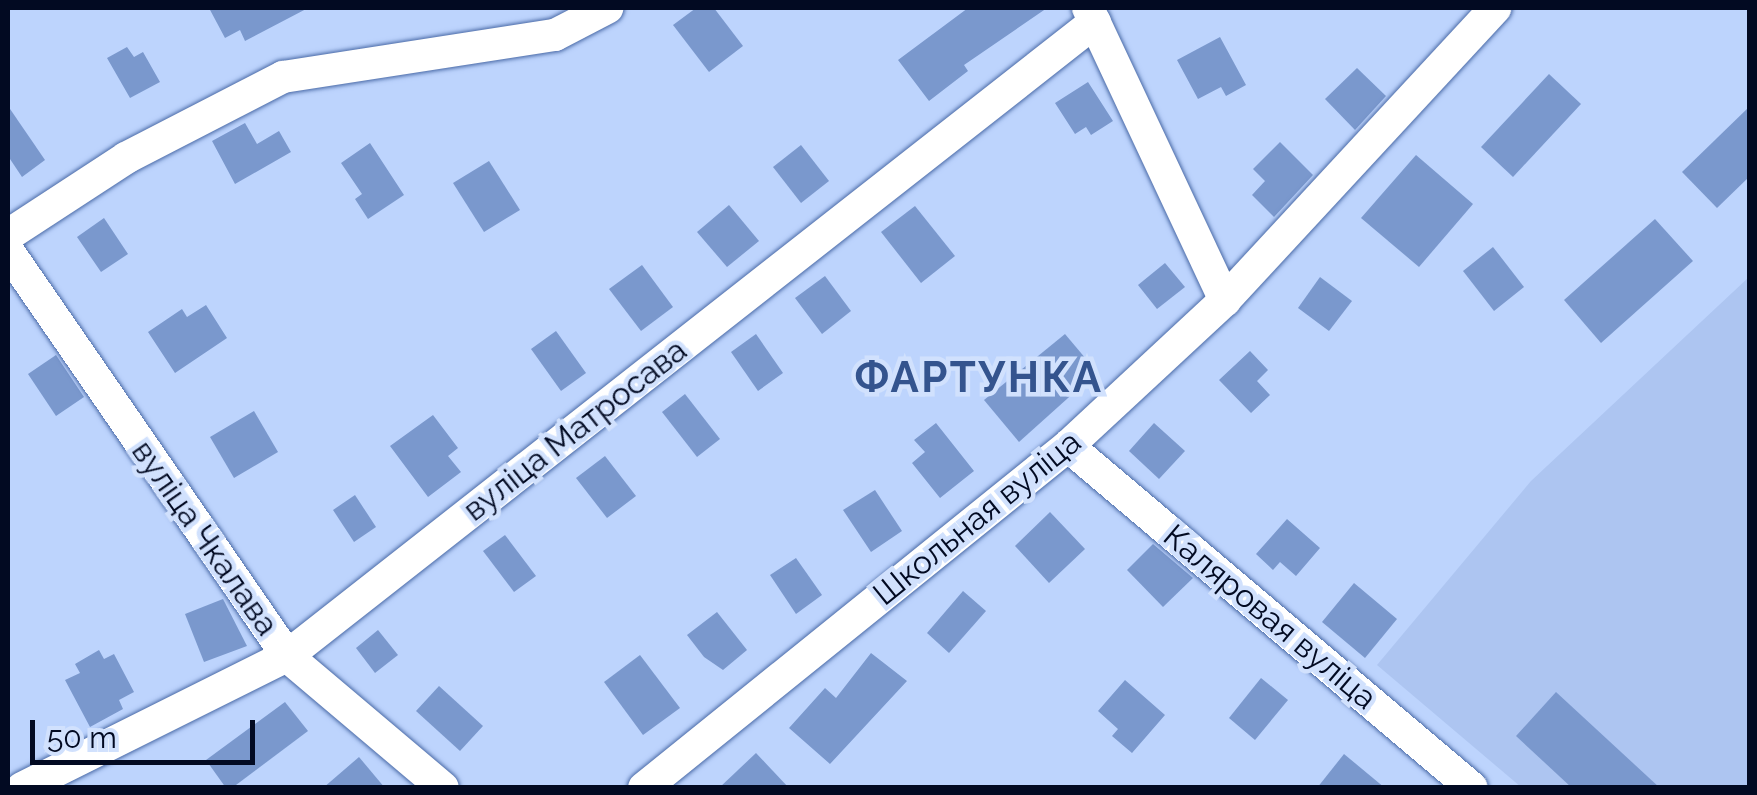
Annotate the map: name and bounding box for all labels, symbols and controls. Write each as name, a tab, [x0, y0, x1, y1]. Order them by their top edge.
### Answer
street label: вуліца Матросава	[456, 331, 694, 529]
district label: ФАРТУНКА	[854, 353, 1104, 403]
street label: Школьная вуліца	[866, 423, 1088, 613]
street label: вуліца Чкалава	[124, 433, 286, 643]
street label: Каляровая вуліца	[1156, 517, 1384, 717]
scale bar	[35, 700, 260, 762]
text: 50 m	[47, 720, 117, 755]

